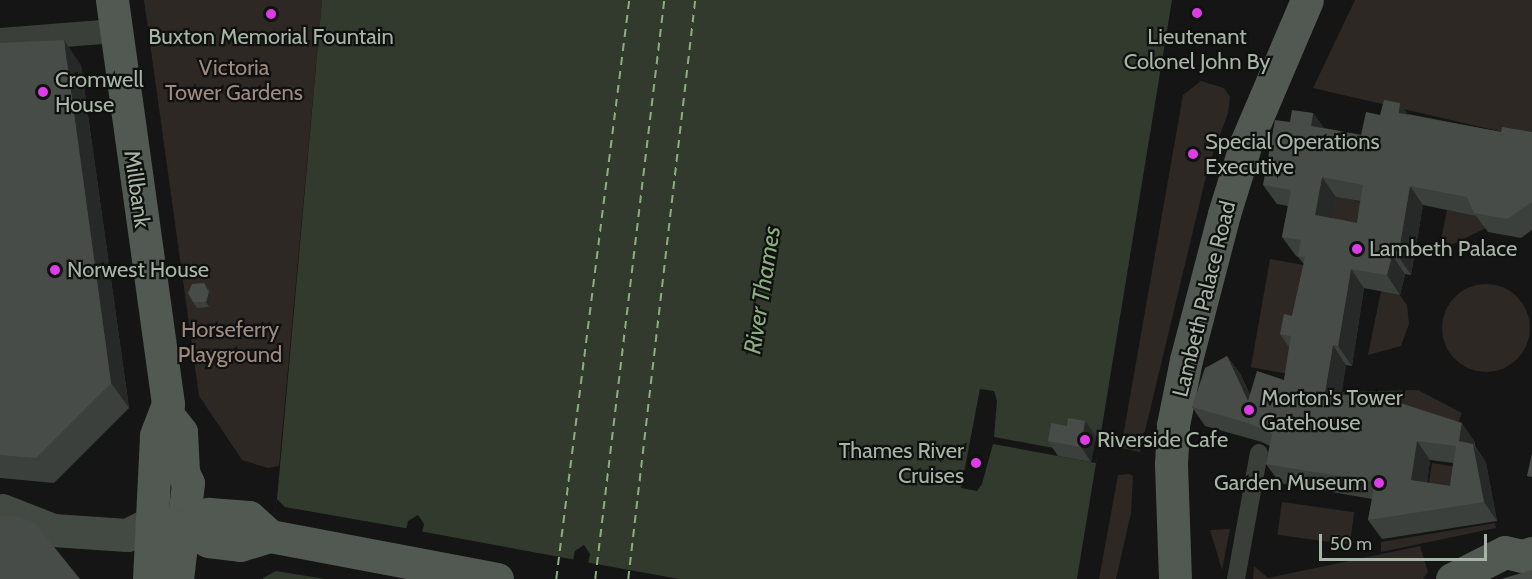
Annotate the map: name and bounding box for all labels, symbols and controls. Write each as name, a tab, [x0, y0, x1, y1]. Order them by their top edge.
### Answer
marker: Lieutenant Colonel John By	[1190, 6, 1204, 20]
marker: Buxton Memorial Fountain	[264, 7, 278, 21]
place label: Lieutenant Colonel John By	[1124, 23, 1270, 74]
place label: Buxton Memorial Fountain	[148, 24, 394, 50]
park label: Victoria Tower Gardens	[165, 54, 303, 106]
place label: Cromwell House	[55, 66, 144, 118]
marker: Cromwell House	[36, 85, 50, 99]
place label: Special Operations Executive	[1205, 128, 1380, 180]
marker: Special Operations Executive	[1186, 147, 1200, 161]
street label: Millbank	[119, 149, 155, 229]
street label: Lambeth Palace Road	[1167, 198, 1241, 400]
water label: River Thames	[738, 224, 786, 356]
place label: Lambeth Palace	[1369, 236, 1517, 262]
marker: Lambeth Palace	[1350, 242, 1364, 256]
place label: Norwest House	[67, 257, 209, 283]
marker: Norwest House	[48, 263, 62, 277]
park label: Horseferry Playground	[178, 316, 282, 368]
place label: Morton's Tower Gatehouse	[1261, 384, 1403, 436]
marker: Morton's Tower Gatehouse	[1242, 403, 1256, 417]
place label: Riverside Cafe	[1097, 427, 1228, 453]
marker: Riverside Cafe	[1078, 433, 1092, 447]
place label: Thames River Cruises	[839, 437, 964, 488]
marker: Thames River Cruises	[969, 456, 983, 470]
place label: Garden Museum	[1214, 470, 1367, 496]
marker: Garden Museum	[1372, 476, 1386, 490]
scale bar	[1322, 522, 1490, 560]
text: 50 m	[1330, 533, 1372, 555]

